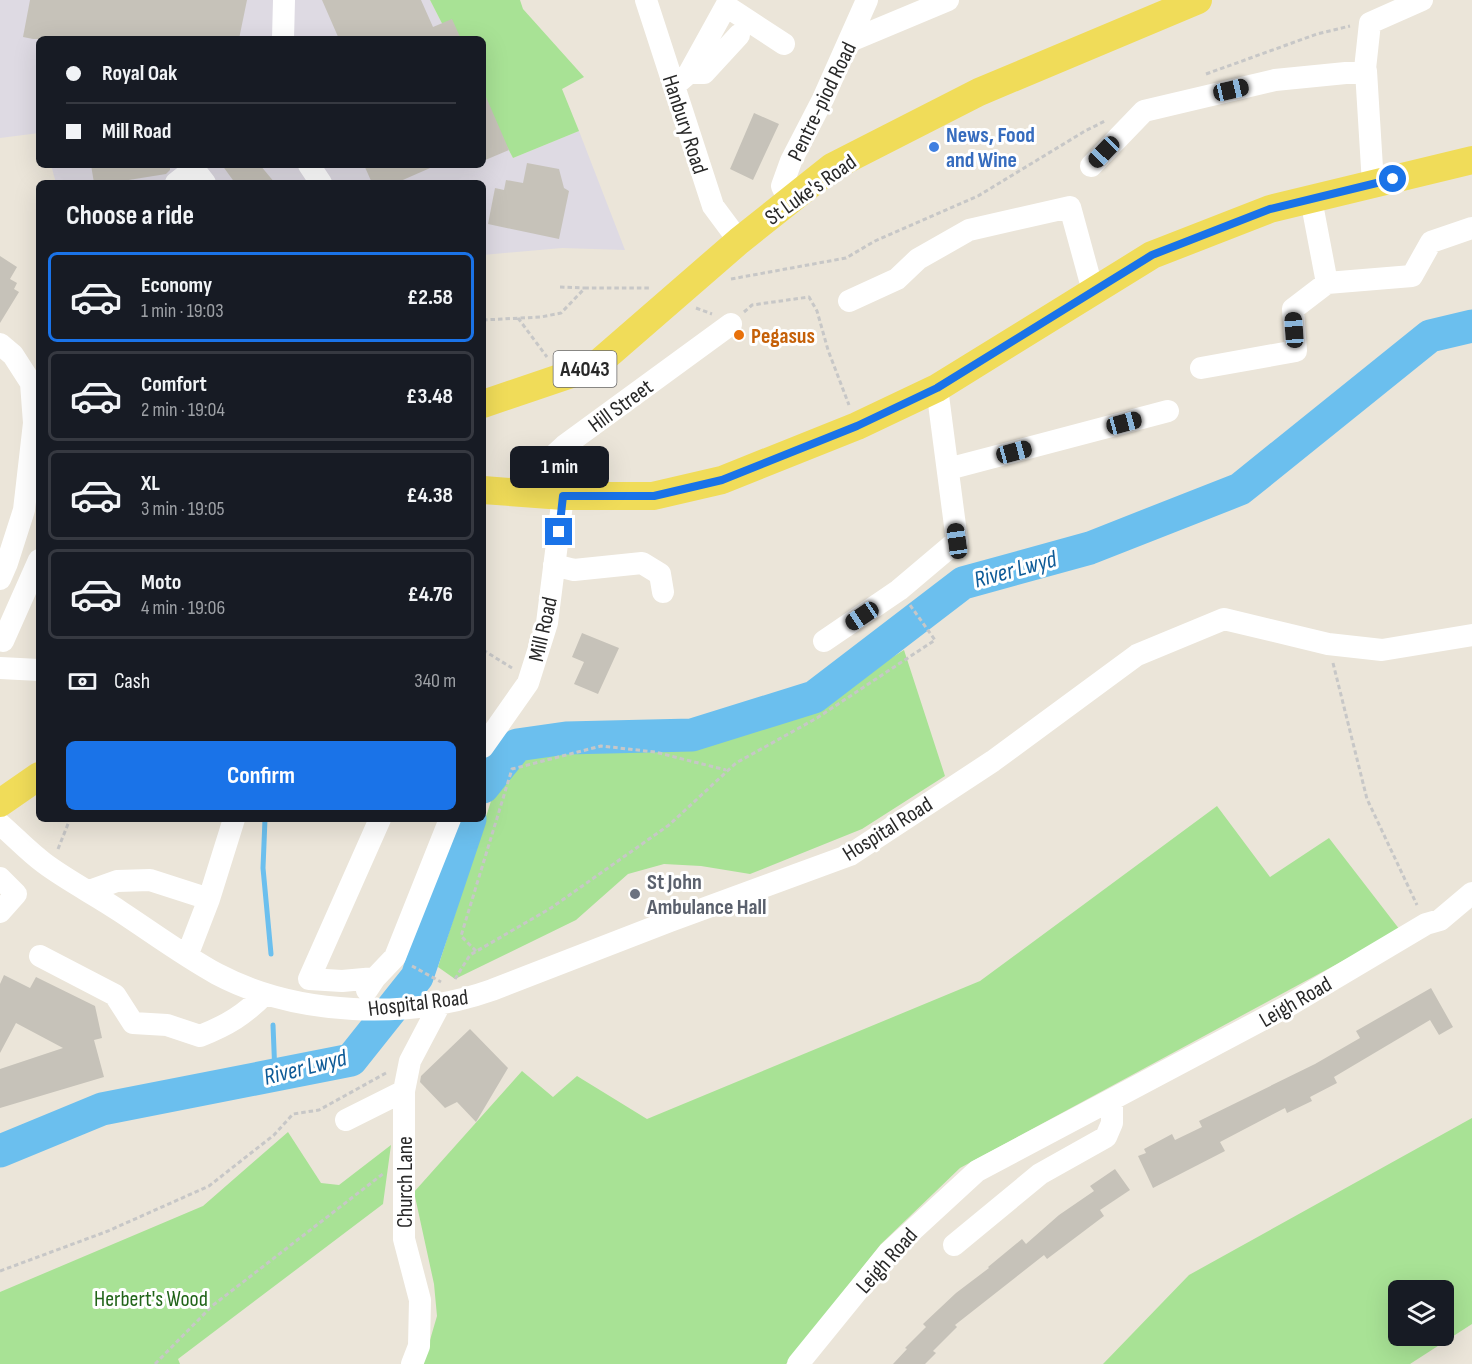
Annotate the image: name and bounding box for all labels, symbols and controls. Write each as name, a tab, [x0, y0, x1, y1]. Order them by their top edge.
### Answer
street label: Pentre-piod Road	[782, 38, 863, 166]
text: Royal Oak	[102, 60, 177, 87]
street label: Hanbury Road	[656, 72, 713, 177]
car	[1211, 77, 1251, 103]
text: Mill Road	[102, 118, 171, 145]
place label: News, Food and Wine	[946, 122, 1035, 174]
car	[1085, 133, 1123, 171]
marker: News, Food and Wine	[927, 140, 941, 154]
street label: St Luke's Road	[760, 149, 862, 232]
route start	[1379, 165, 1406, 192]
text: Choose a ride	[66, 200, 194, 232]
icon: car	[69, 270, 123, 324]
text: Economy	[141, 272, 212, 299]
text: £2.58	[407, 284, 453, 311]
text: 1 min · 19:03	[141, 299, 224, 323]
car	[1284, 311, 1304, 349]
place label: Pegasus	[751, 323, 815, 350]
marker: Pegasus	[732, 328, 746, 342]
road number: A4043	[554, 351, 616, 387]
icon: car	[69, 369, 123, 423]
text: Comfort	[141, 371, 207, 398]
street label: Hill Street	[583, 374, 659, 439]
text: £3.48	[406, 383, 453, 410]
text: 2 min · 19:04	[141, 398, 225, 422]
car	[1104, 410, 1144, 436]
car	[994, 439, 1034, 465]
callout: 1 min	[510, 445, 608, 487]
text: 1 min	[541, 455, 578, 479]
icon: car	[69, 468, 123, 522]
text: XL	[141, 470, 160, 497]
text: £4.38	[406, 482, 453, 509]
text: 3 min · 19:05	[141, 497, 225, 521]
route end	[545, 518, 572, 545]
car	[946, 522, 968, 560]
water label: River Lwyd	[971, 544, 1061, 594]
icon: car	[69, 567, 123, 621]
text: Moto	[141, 569, 181, 596]
text: £4.76	[407, 581, 453, 608]
street label: Mill Road	[523, 594, 564, 664]
text: 4 min · 19:06	[141, 596, 225, 620]
car	[842, 598, 882, 634]
icon: cash	[66, 665, 99, 698]
text: Cash	[114, 668, 150, 695]
text: 340 m	[414, 669, 456, 693]
button: Confirm	[66, 741, 456, 810]
street label: Hospital Road	[838, 791, 938, 867]
place label: St John Ambulance Hall	[646, 869, 766, 921]
marker: St John Ambulance Hall	[628, 887, 642, 901]
street label: Leigh Road	[1255, 971, 1337, 1034]
street label: Hospital Road	[367, 984, 470, 1023]
water label: River Lwyd	[261, 1043, 351, 1092]
street label: Church Lane	[392, 1136, 419, 1228]
street label: Leigh Road	[851, 1223, 924, 1299]
map controls	[1388, 1280, 1454, 1346]
button: layers	[1388, 1280, 1454, 1346]
park label: Herbert's Wood	[94, 1286, 208, 1313]

